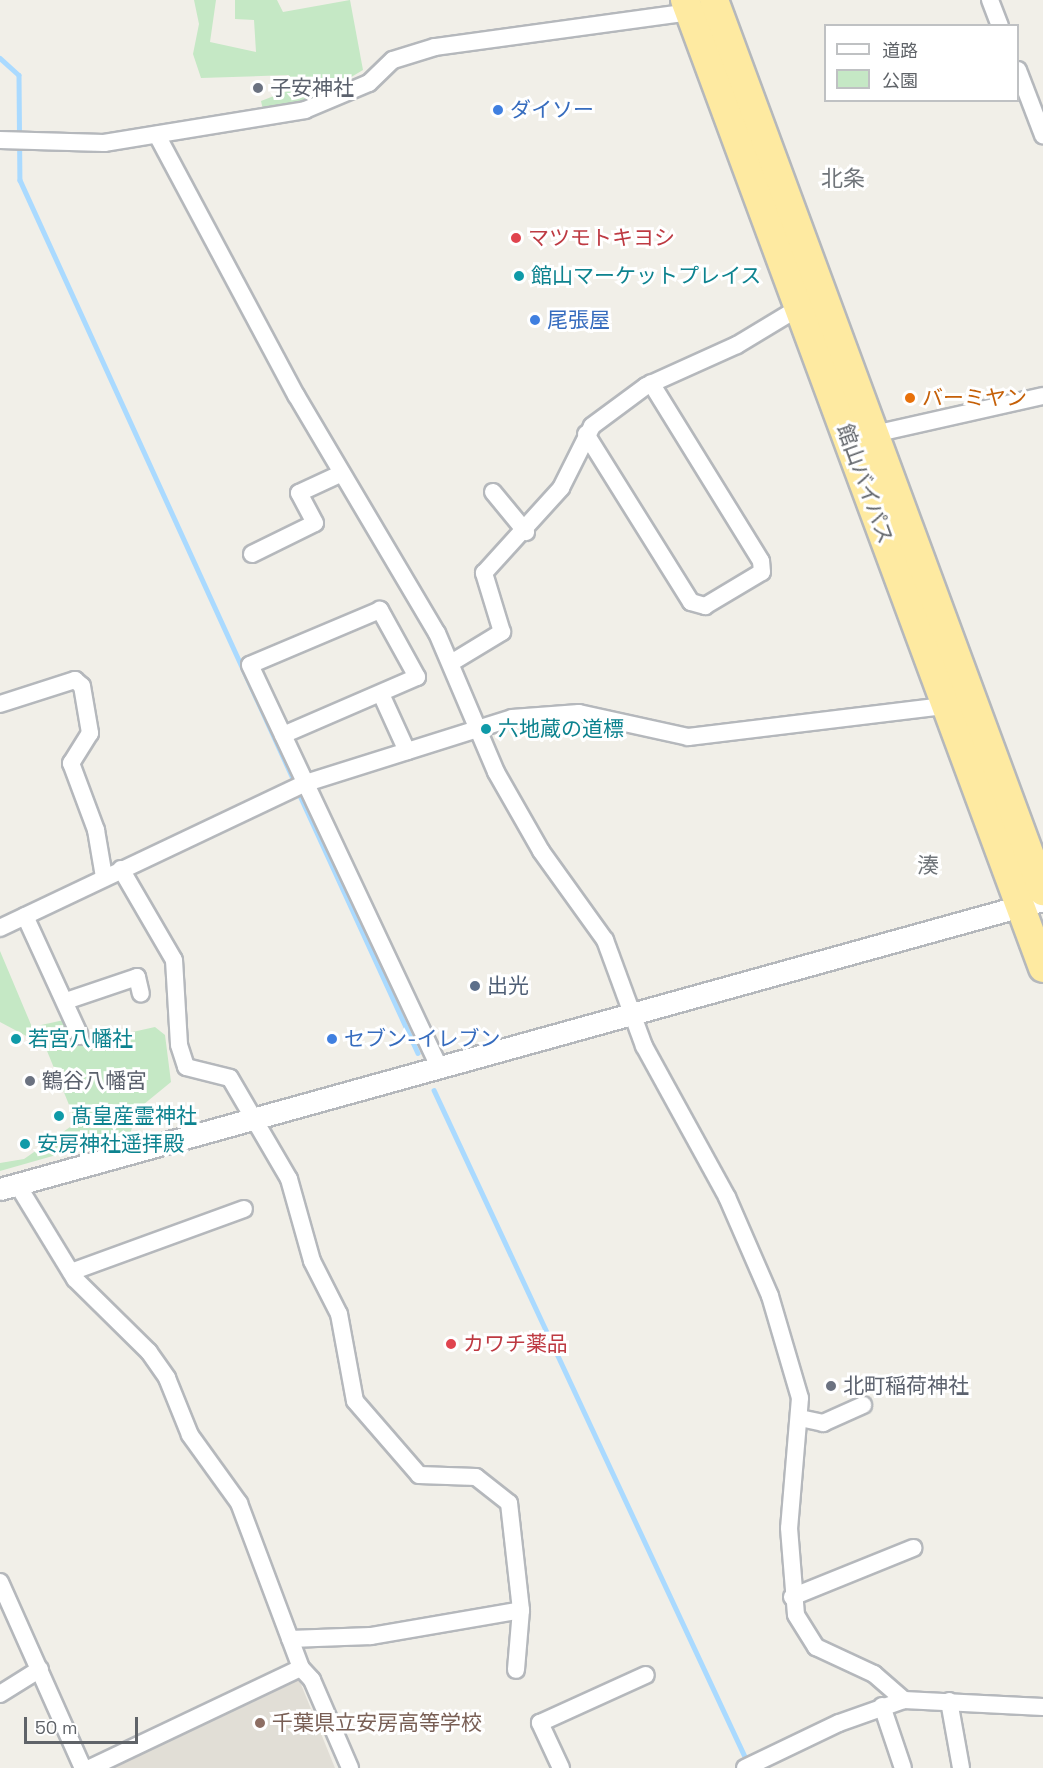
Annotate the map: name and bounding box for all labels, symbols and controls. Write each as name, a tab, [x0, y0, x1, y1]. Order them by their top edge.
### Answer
legend	[824, 24, 1019, 102]
text: 道路	[882, 39, 918, 62]
text: 公園	[882, 69, 918, 92]
place label: 子安神社	[270, 75, 354, 101]
marker: 子安神社	[251, 81, 265, 95]
place label: ダイソー	[510, 97, 594, 123]
marker: ダイソー	[491, 103, 505, 117]
district label: 北条	[821, 166, 865, 192]
place label: マツモトキヨシ	[528, 225, 675, 251]
marker: マツモトキヨシ	[509, 231, 523, 245]
place label: 館山マーケットプレイス	[531, 263, 762, 289]
marker: 館山マーケットプレイス	[512, 269, 526, 283]
place label: 尾張屋	[547, 307, 610, 333]
marker: 尾張屋	[528, 313, 542, 327]
place label: バーミヤン	[922, 385, 1027, 411]
marker: バーミヤン	[903, 391, 917, 405]
street label: 館山バイパス	[832, 420, 898, 548]
place label: 六地蔵の道標	[498, 716, 624, 742]
marker: 六地蔵の道標	[479, 722, 493, 736]
district label: 湊	[917, 853, 939, 879]
place label: 出光	[487, 973, 529, 999]
marker: 出光	[468, 979, 482, 993]
place label: 若宮八幡社	[28, 1026, 133, 1052]
place label: セブン-イレブン	[344, 1026, 501, 1052]
marker: 若宮八幡社	[9, 1032, 23, 1046]
marker: セブン-イレブン	[325, 1032, 339, 1046]
place label: 鶴谷八幡宮	[42, 1068, 147, 1094]
marker: 鶴谷八幡宮	[23, 1074, 37, 1088]
place label: 髙皇産霊神社	[71, 1103, 197, 1129]
marker: 髙皇産霊神社	[52, 1109, 66, 1123]
place label: 安房神社遥拝殿	[37, 1131, 184, 1157]
marker: 安房神社遥拝殿	[18, 1137, 32, 1151]
place label: カワチ薬品	[463, 1331, 568, 1357]
marker: カワチ薬品	[444, 1337, 458, 1351]
place label: 北町稲荷神社	[843, 1373, 969, 1399]
marker: 北町稲荷神社	[824, 1379, 838, 1393]
scale bar	[27, 1705, 141, 1743]
place label: 千葉県立安房高等学校	[272, 1710, 482, 1736]
text: 50 m	[35, 1716, 77, 1739]
marker: 千葉県立安房高等学校	[253, 1716, 267, 1730]

